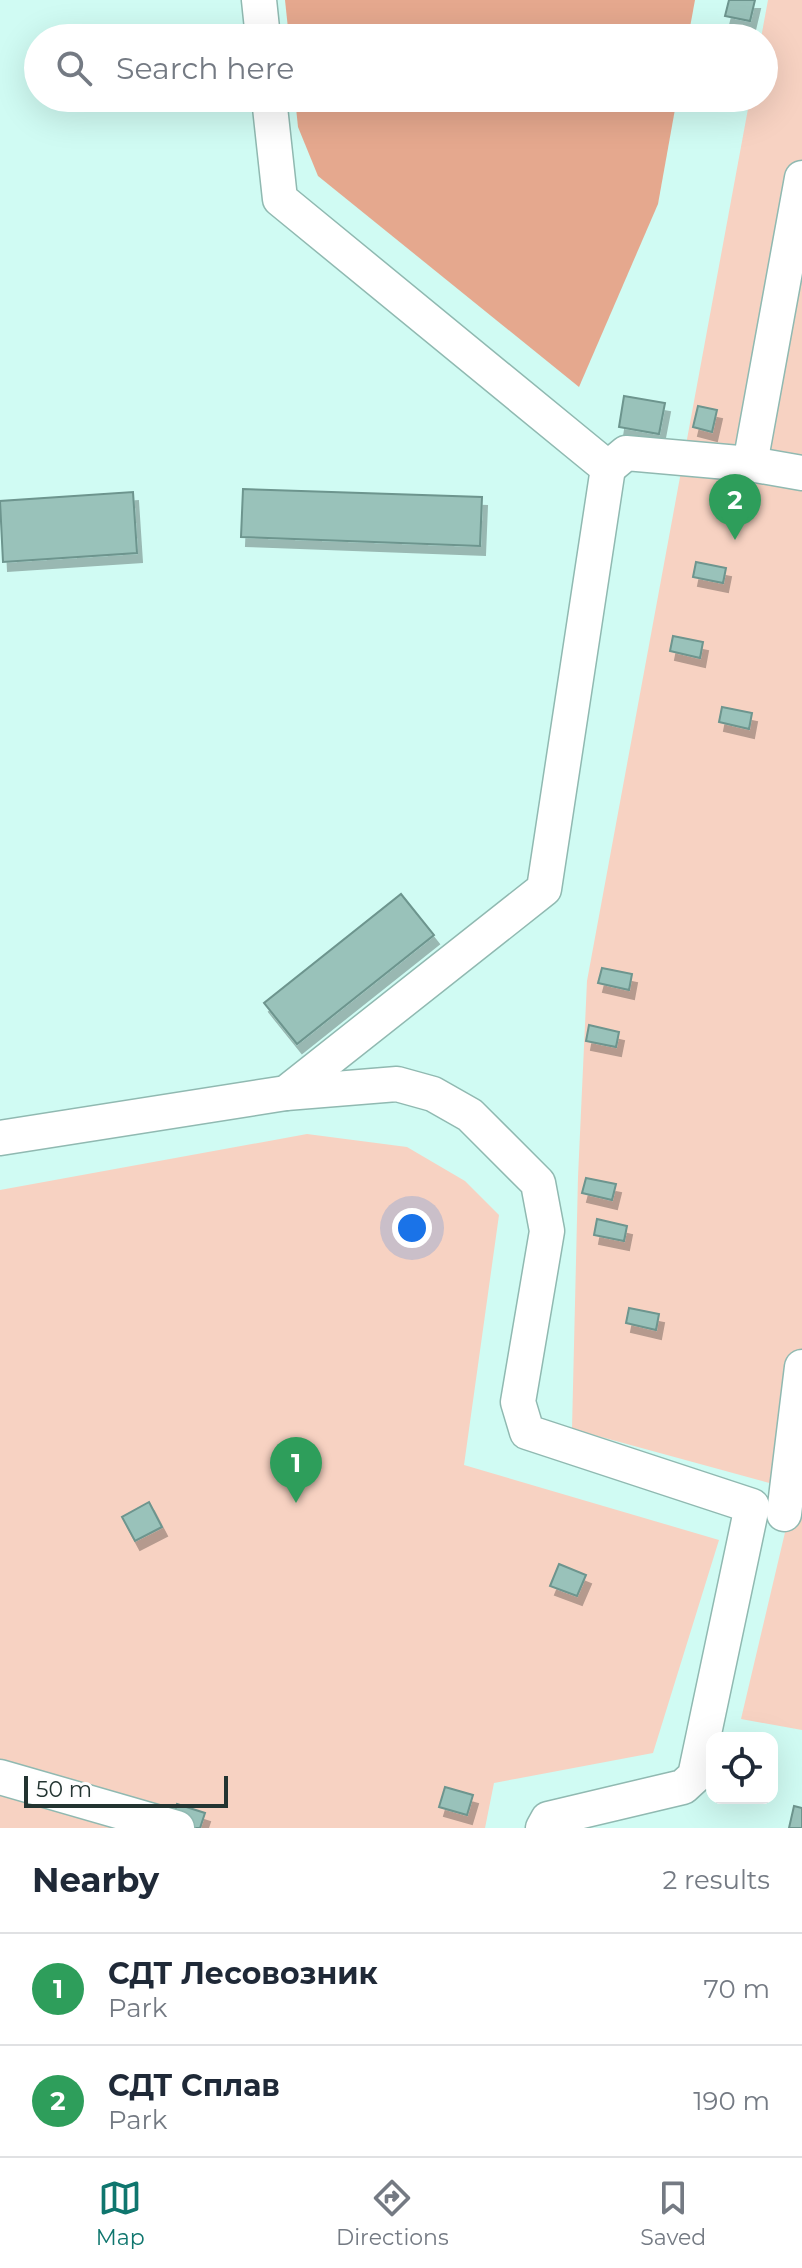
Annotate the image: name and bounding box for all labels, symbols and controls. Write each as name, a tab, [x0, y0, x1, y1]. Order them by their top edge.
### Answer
search box	[24, 24, 778, 112]
icon: search	[52, 46, 96, 90]
text: Search here	[116, 50, 294, 87]
pin: 2	[709, 474, 761, 540]
your location	[392, 1208, 432, 1248]
pin: 1	[270, 1437, 322, 1503]
map controls	[706, 1732, 778, 1804]
button: locate	[706, 1732, 778, 1804]
scale bar	[24, 1772, 228, 1808]
text: 50 m	[36, 1776, 92, 1803]
text: Nearby	[32, 1859, 159, 1901]
text: 2 results	[662, 1864, 770, 1896]
text: СДТ Лесовозник	[108, 1955, 378, 1992]
text: 1	[53, 1973, 63, 2005]
text: 70 m	[704, 1973, 770, 2005]
text: Park	[108, 1992, 167, 2024]
text: СДТ Сплав	[108, 2067, 280, 2104]
text: 2	[50, 2085, 66, 2117]
text: 190 m	[693, 2085, 770, 2117]
text: Park	[108, 2104, 167, 2136]
tab: Map	[96, 2176, 145, 2251]
tab: Directions	[336, 2176, 449, 2251]
tab: Saved	[640, 2176, 706, 2251]

